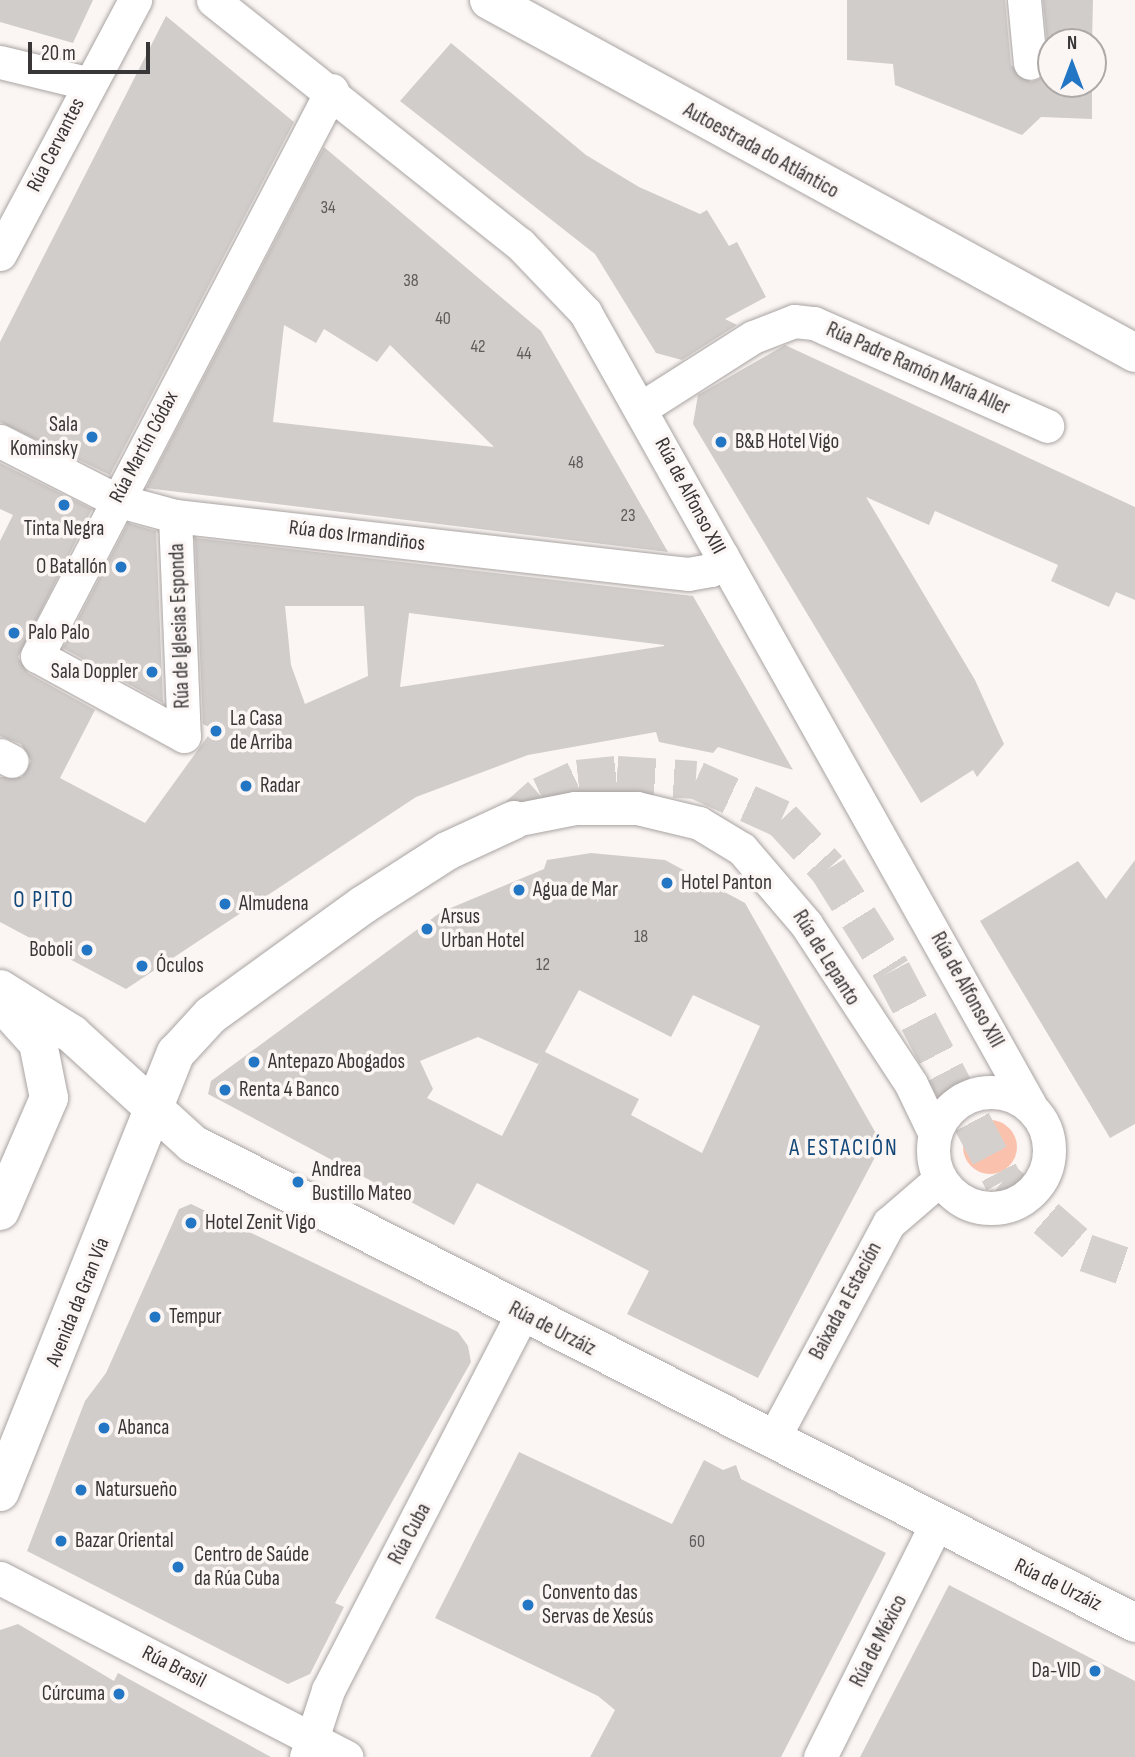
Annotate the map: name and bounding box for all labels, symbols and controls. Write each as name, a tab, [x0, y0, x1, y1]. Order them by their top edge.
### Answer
scale bar	[32, 28, 154, 72]
north arrow	[1037, 28, 1107, 98]
text: N	[1067, 32, 1077, 55]
text: 20 m	[41, 41, 76, 66]
street label: Rúa Cervantes	[22, 94, 90, 196]
street label: Autoestrada do Atlántico	[679, 98, 843, 204]
house number: 34	[320, 197, 336, 219]
house number: 38	[403, 270, 419, 292]
house number: 40	[435, 308, 451, 330]
street label: Rúa Padre Ramón María Aller	[822, 317, 1014, 421]
house number: 42	[470, 336, 486, 358]
house number: 44	[516, 343, 532, 365]
street label: Rúa Martín Códax	[104, 387, 184, 507]
place label: Sala Kominsky	[10, 412, 78, 462]
marker: Sala Kominsky	[84, 429, 100, 445]
place label: B&B Hotel Vigo	[735, 429, 839, 455]
street label: Rúa de Alfonso XIII	[649, 434, 731, 558]
marker: B&B Hotel Vigo	[713, 434, 729, 450]
house number: 48	[568, 452, 584, 474]
marker: Tinta Negra	[56, 497, 72, 513]
house number: 23	[621, 505, 635, 527]
street label: Rúa dos Irmandiños	[287, 515, 427, 557]
place label: Tinta Negra	[24, 516, 104, 542]
street label: Rúa de Iglesias Esponda	[165, 543, 195, 709]
place label: O Batallón	[36, 554, 107, 580]
marker: O Batallón	[113, 559, 129, 575]
place label: Palo Palo	[28, 620, 90, 646]
marker: Palo Palo	[6, 625, 22, 641]
place label: Sala Doppler	[51, 659, 138, 685]
marker: Sala Doppler	[144, 664, 160, 680]
place label: La Casa de Arriba	[230, 706, 293, 756]
marker: La Casa de Arriba	[208, 723, 224, 739]
place label: Radar	[260, 773, 300, 799]
marker: Radar	[238, 778, 254, 794]
place label: Hotel Panton	[681, 870, 772, 896]
marker: Hotel Panton	[659, 875, 675, 891]
place label: Agua de Mar	[533, 877, 618, 903]
marker: Agua de Mar	[511, 882, 527, 898]
district label: O PITO	[14, 886, 74, 914]
place label: Almudena	[239, 891, 309, 917]
marker: Almudena	[217, 896, 233, 912]
place label: Arsus Urban Hotel	[441, 904, 524, 954]
street label: Rúa de Lepanto	[787, 906, 865, 1010]
marker: Arsus Urban Hotel	[419, 921, 435, 937]
house number: 18	[634, 926, 648, 948]
street label: Rúa de Alfonso XIII	[925, 928, 1009, 1052]
place label: Boboli	[29, 937, 73, 963]
marker: Boboli	[79, 942, 95, 958]
place label: Óculos	[156, 953, 204, 979]
house number: 12	[536, 954, 550, 976]
marker: Óculos	[134, 958, 150, 974]
place label: Antepazo Abogados	[268, 1049, 405, 1075]
marker: Antepazo Abogados	[246, 1054, 262, 1070]
place label: Renta 4 Banco	[239, 1077, 339, 1103]
marker: Renta 4 Banco	[217, 1082, 233, 1098]
district label: A ESTACIÓN	[790, 1134, 898, 1162]
place label: Andrea Bustillo Mateo	[312, 1157, 412, 1207]
marker: Andrea Bustillo Mateo	[290, 1174, 306, 1190]
place label: Hotel Zenit Vigo	[205, 1210, 316, 1236]
marker: Hotel Zenit Vigo	[183, 1215, 199, 1231]
street label: Avenida da Gran Vía	[41, 1234, 115, 1370]
street label: Baixada a Estación	[805, 1238, 887, 1364]
street label: Rúa de Urzáiz	[504, 1296, 600, 1362]
place label: Tempur	[169, 1304, 222, 1330]
marker: Tempur	[147, 1309, 163, 1325]
place label: Abanca	[118, 1415, 169, 1441]
marker: Abanca	[96, 1420, 112, 1436]
place label: Natursueño	[95, 1477, 177, 1503]
marker: Natursueño	[73, 1482, 89, 1498]
street label: Rúa Cuba	[383, 1499, 437, 1569]
place label: Bazar Oriental	[75, 1528, 174, 1554]
house number: 60	[689, 1531, 705, 1553]
marker: Bazar Oriental	[53, 1533, 69, 1549]
place label: Centro de Saúde da Rúa Cuba	[194, 1542, 309, 1592]
street label: Rúa de Urzáiz	[1010, 1553, 1106, 1617]
marker: Centro de Saúde da Rúa Cuba	[168, 1557, 188, 1577]
place label: Convento das Servas de Xesús	[542, 1580, 654, 1630]
street label: Rúa de México	[845, 1591, 913, 1691]
marker: Convento das Servas de Xesús	[520, 1597, 536, 1613]
street label: Rúa Brasil	[138, 1640, 210, 1694]
place label: Da-VID	[1032, 1658, 1081, 1684]
marker: Da-VID	[1087, 1663, 1103, 1679]
place label: Cúrcuma	[42, 1681, 105, 1707]
marker: Cúrcuma	[111, 1686, 127, 1702]

